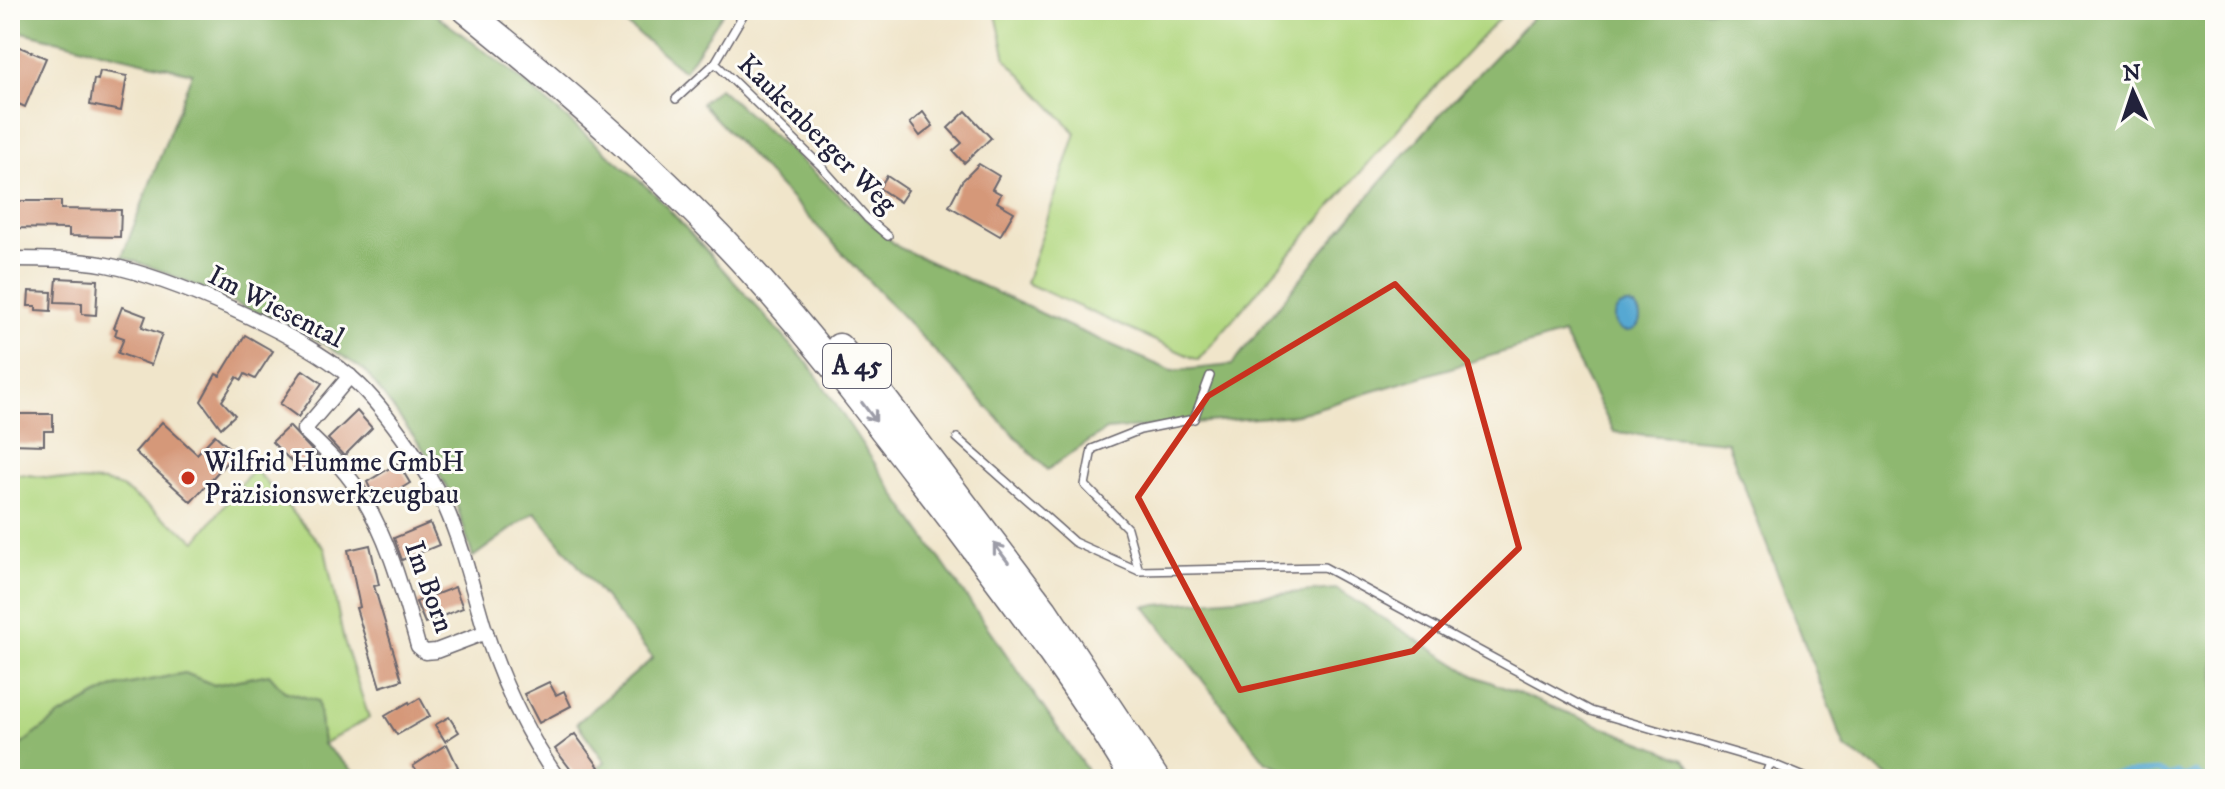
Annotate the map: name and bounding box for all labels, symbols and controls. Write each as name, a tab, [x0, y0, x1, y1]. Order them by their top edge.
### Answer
street label: Kaukenberger Weg	[730, 47, 904, 221]
north arrow	[2093, 52, 2173, 132]
text: N	[2122, 60, 2142, 87]
street label: Im Wiesental	[202, 258, 350, 356]
road number: A 45	[823, 344, 891, 388]
one-way arrow	[861, 400, 878, 422]
place label: Wilfrid Humme GmbH Präzisionswerkzeugbau	[203, 445, 465, 512]
marker: Wilfrid Humme GmbH Präzisionswerkzeugbau	[179, 469, 197, 487]
street label: Im Born	[396, 536, 462, 638]
one-way arrow	[993, 543, 1010, 564]

